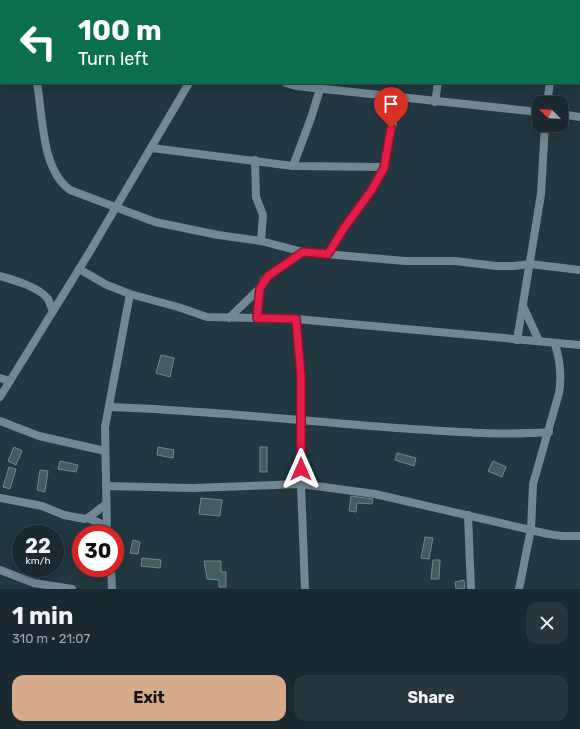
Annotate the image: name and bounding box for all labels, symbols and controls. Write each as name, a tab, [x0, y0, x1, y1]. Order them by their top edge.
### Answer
text: 100 m	[78, 14, 162, 47]
icon: left	[12, 16, 64, 68]
text: Turn left	[78, 48, 148, 70]
pin	[374, 87, 408, 128]
icon: arrive	[380, 93, 402, 115]
north arrow	[532, 96, 568, 132]
map controls	[532, 96, 568, 132]
position arrow	[280, 448, 322, 490]
speed limit sign: 30	[72, 525, 124, 577]
text: 22	[25, 534, 51, 558]
text: km/h	[26, 555, 50, 567]
text: 1 min	[12, 602, 73, 630]
button: close	[526, 602, 568, 644]
text: 310 m · 21:07	[12, 631, 90, 646]
button: Exit	[12, 675, 286, 721]
button: Share	[294, 675, 568, 721]

